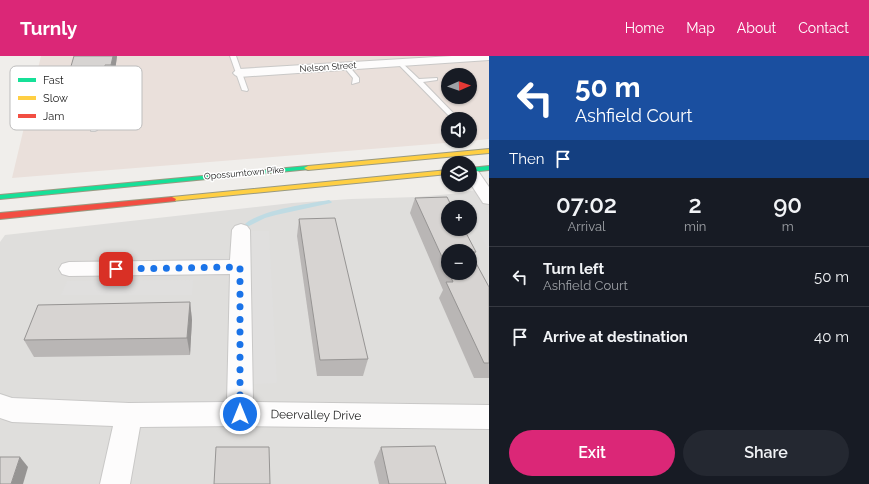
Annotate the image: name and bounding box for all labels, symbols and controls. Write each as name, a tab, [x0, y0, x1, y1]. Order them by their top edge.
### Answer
text: Turnly	[20, 17, 77, 39]
text: Home	[625, 20, 664, 36]
text: Map	[686, 20, 715, 36]
text: About	[737, 20, 776, 36]
text: Contact	[798, 20, 849, 36]
street label: Nelson Street	[299, 60, 357, 74]
legend	[10, 66, 142, 130]
north arrow	[441, 68, 477, 104]
map controls	[441, 68, 477, 280]
text: 50 m	[575, 71, 641, 104]
icon: left	[509, 72, 561, 124]
text: Fast	[43, 74, 64, 87]
text: Slow	[43, 92, 68, 105]
text: Ashfield Court	[575, 105, 693, 126]
text: Jam	[43, 110, 64, 123]
button: sound	[441, 112, 477, 148]
icon: arrive	[552, 148, 574, 170]
text: Then	[509, 150, 544, 168]
button: layers	[441, 156, 477, 192]
street label: Opossumtown Pike	[204, 164, 285, 181]
text: 07:02	[556, 190, 617, 219]
text: 2	[689, 190, 702, 219]
text: 90	[773, 190, 802, 219]
button: +	[441, 200, 477, 236]
text: Arrival	[567, 219, 606, 234]
text: min	[684, 219, 706, 234]
text: m	[782, 219, 794, 234]
button: −	[441, 244, 477, 280]
pin	[99, 252, 133, 286]
icon: arrive	[105, 258, 127, 280]
text: Turn left	[543, 260, 604, 278]
icon: left	[509, 266, 531, 288]
text: 50 m	[814, 268, 849, 286]
text: Ashfield Court	[543, 278, 628, 293]
icon: arrive	[509, 326, 531, 348]
text: Arrive at destination	[543, 328, 688, 346]
text: 40 m	[814, 328, 849, 346]
position arrow	[219, 393, 261, 435]
street label: Deervalley Drive	[270, 407, 362, 423]
button: Exit	[509, 430, 675, 476]
button: Share	[683, 430, 849, 476]

